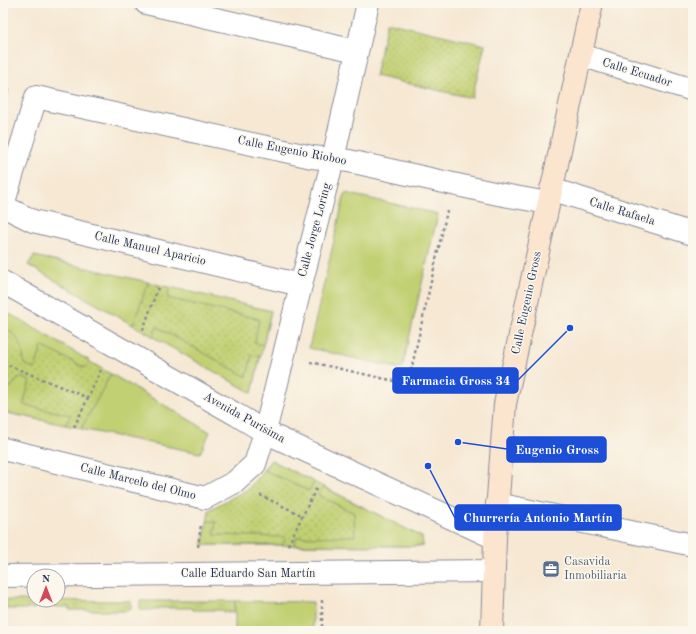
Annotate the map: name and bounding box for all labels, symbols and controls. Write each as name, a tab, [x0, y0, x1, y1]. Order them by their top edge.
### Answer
street label: Calle Ecuador	[601, 57, 673, 89]
street label: Calle Eugenio Rioboo	[236, 135, 348, 167]
street label: Calle Jorge Loring	[297, 181, 334, 278]
street label: Calle Rafaela	[588, 196, 657, 228]
street label: Calle Manuel Aparicio	[93, 230, 207, 268]
street label: Calle Eugenio Gross	[510, 250, 544, 356]
callout: Farmacia Gross 34	[393, 368, 518, 393]
text: Farmacia Gross 34	[401, 375, 511, 388]
street label: Avenida Purísima	[201, 391, 287, 445]
callout: Eugenio Gross	[507, 437, 606, 462]
text: Eugenio Gross	[515, 444, 599, 457]
street label: Calle Marcelo del Olmo	[79, 462, 197, 502]
callout: Churrería Antonio Martín	[455, 505, 621, 530]
text: Churrería Antonio Martín	[463, 512, 613, 525]
place label: Casavida Inmobiliaria	[564, 556, 627, 582]
office icon: Casavida Inmobiliaria	[541, 559, 561, 579]
north arrow	[26, 568, 66, 608]
street label: Calle Eduardo San Martín	[181, 568, 316, 580]
text: N	[42, 574, 51, 585]

